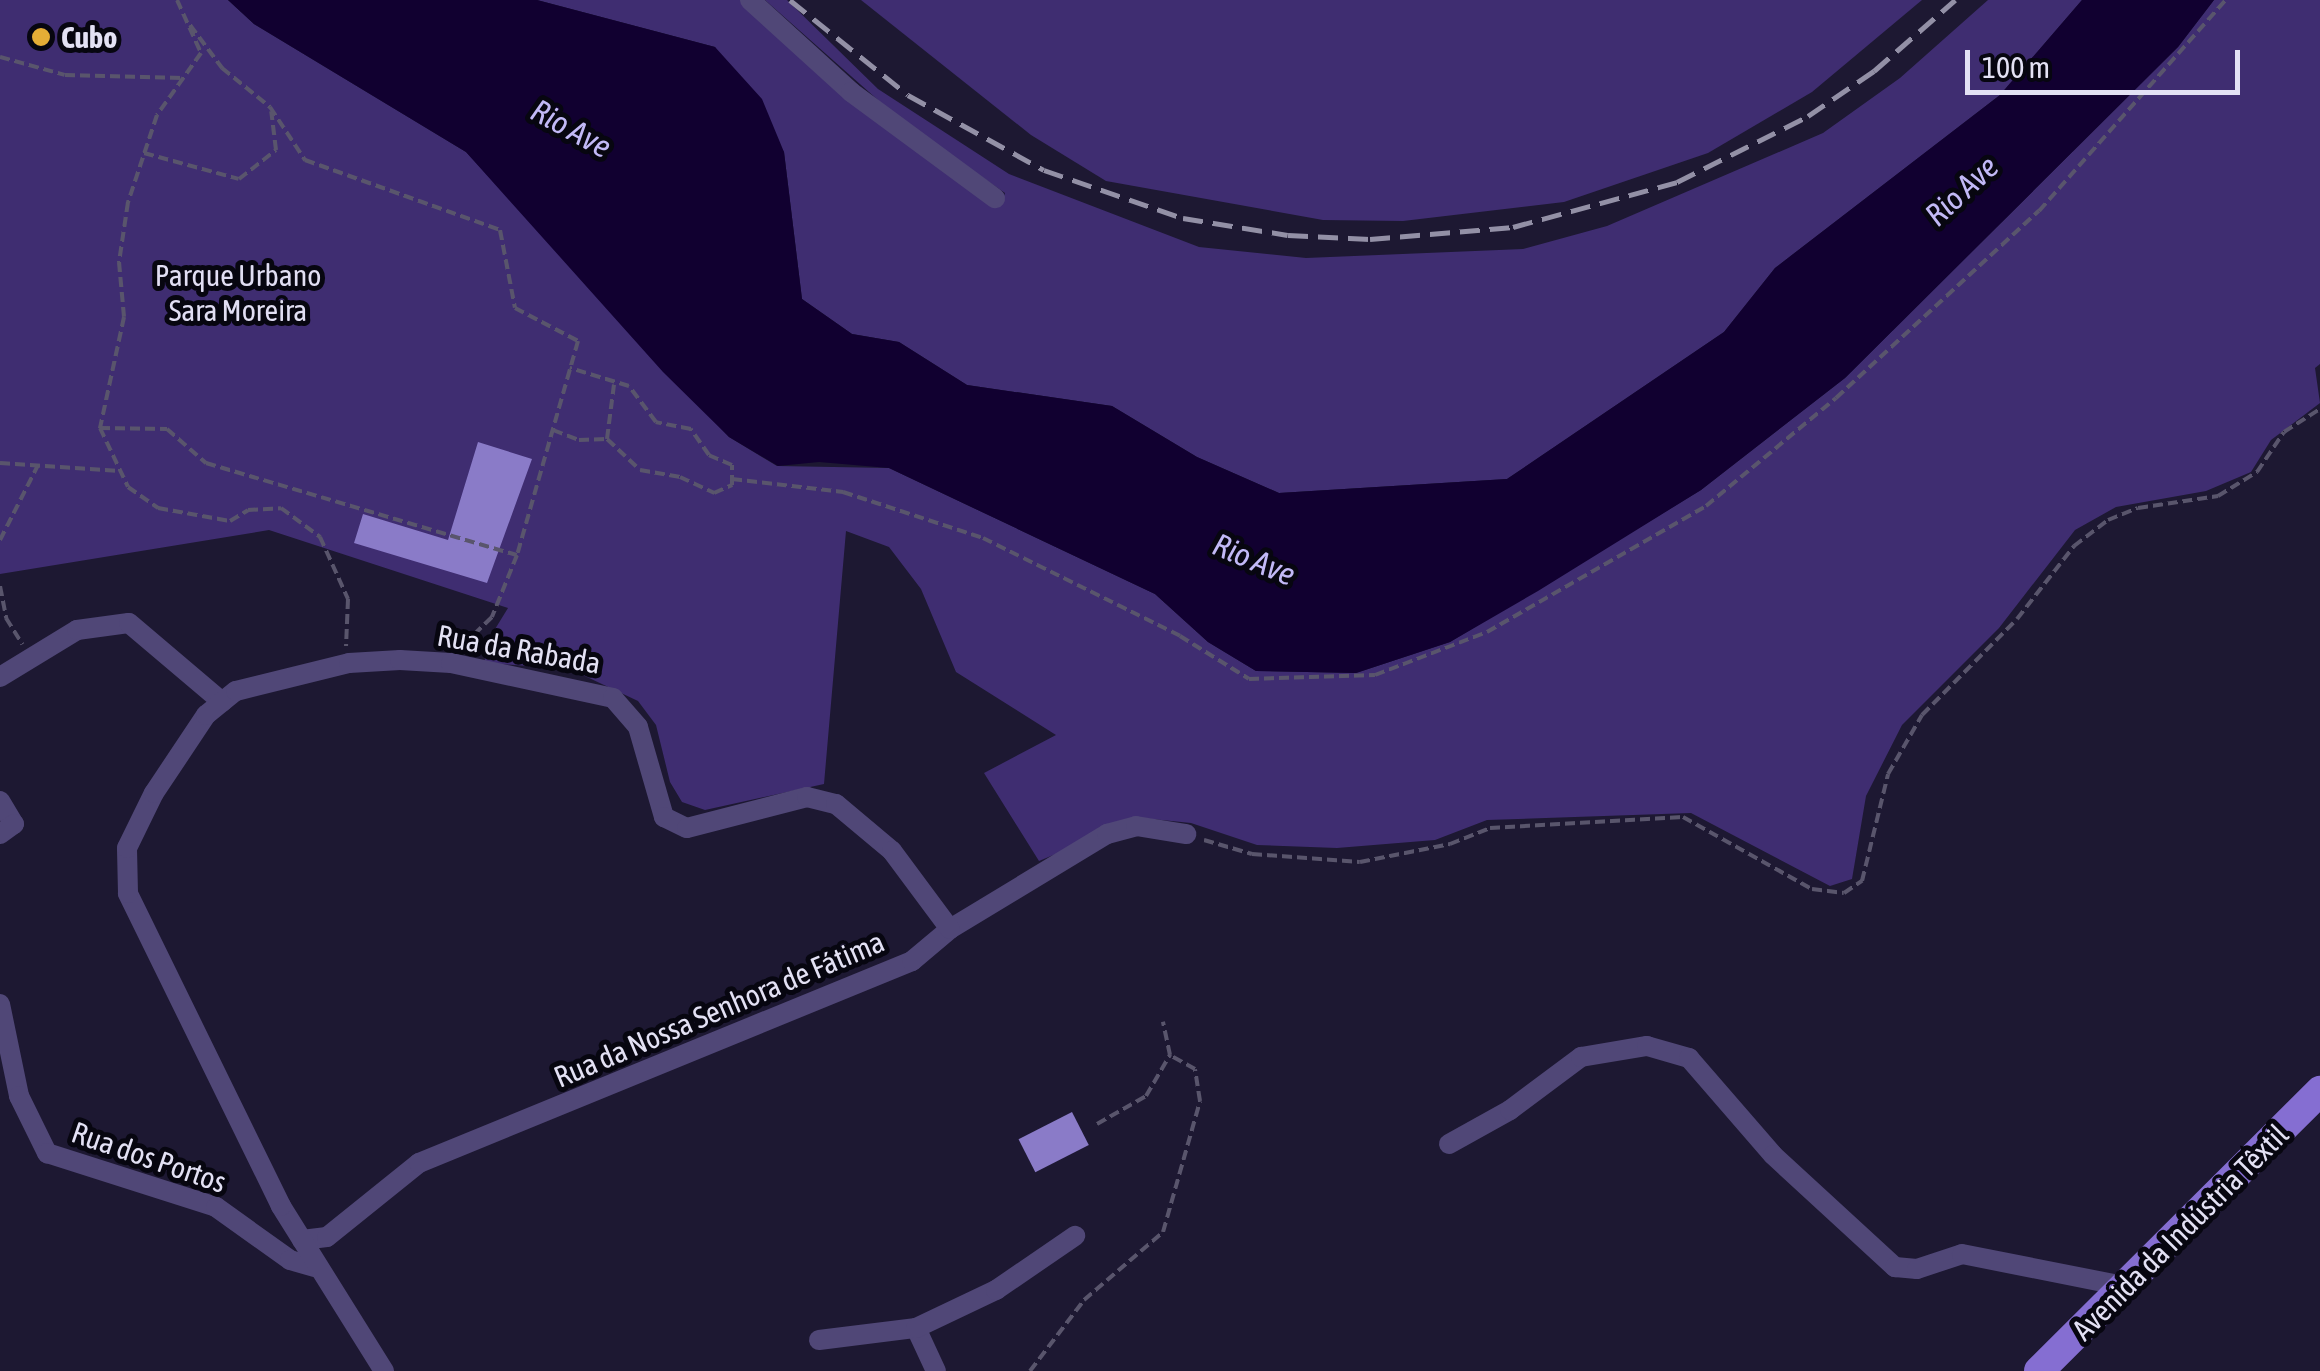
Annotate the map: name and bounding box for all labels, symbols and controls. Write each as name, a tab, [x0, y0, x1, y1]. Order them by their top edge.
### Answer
place label: Cubo	[61, 19, 117, 55]
marker: Cubo	[30, 26, 52, 48]
scale bar	[1970, 30, 2245, 92]
text: 100 m	[1982, 50, 2050, 84]
water label: Rio Ave	[524, 91, 618, 167]
water label: Rio Ave	[1918, 148, 2006, 234]
park label: Parque Urbano Sara Moreira	[155, 257, 321, 328]
water label: Rio Ave	[1207, 526, 1301, 594]
street label: Rua da Rabada	[435, 617, 603, 681]
street label: Rua da Nossa Senhora de Fátima	[549, 923, 889, 1095]
street label: Rua dos Portos	[67, 1114, 231, 1200]
street label: Avenida da Indústria Têxtil	[2065, 1117, 2295, 1347]

